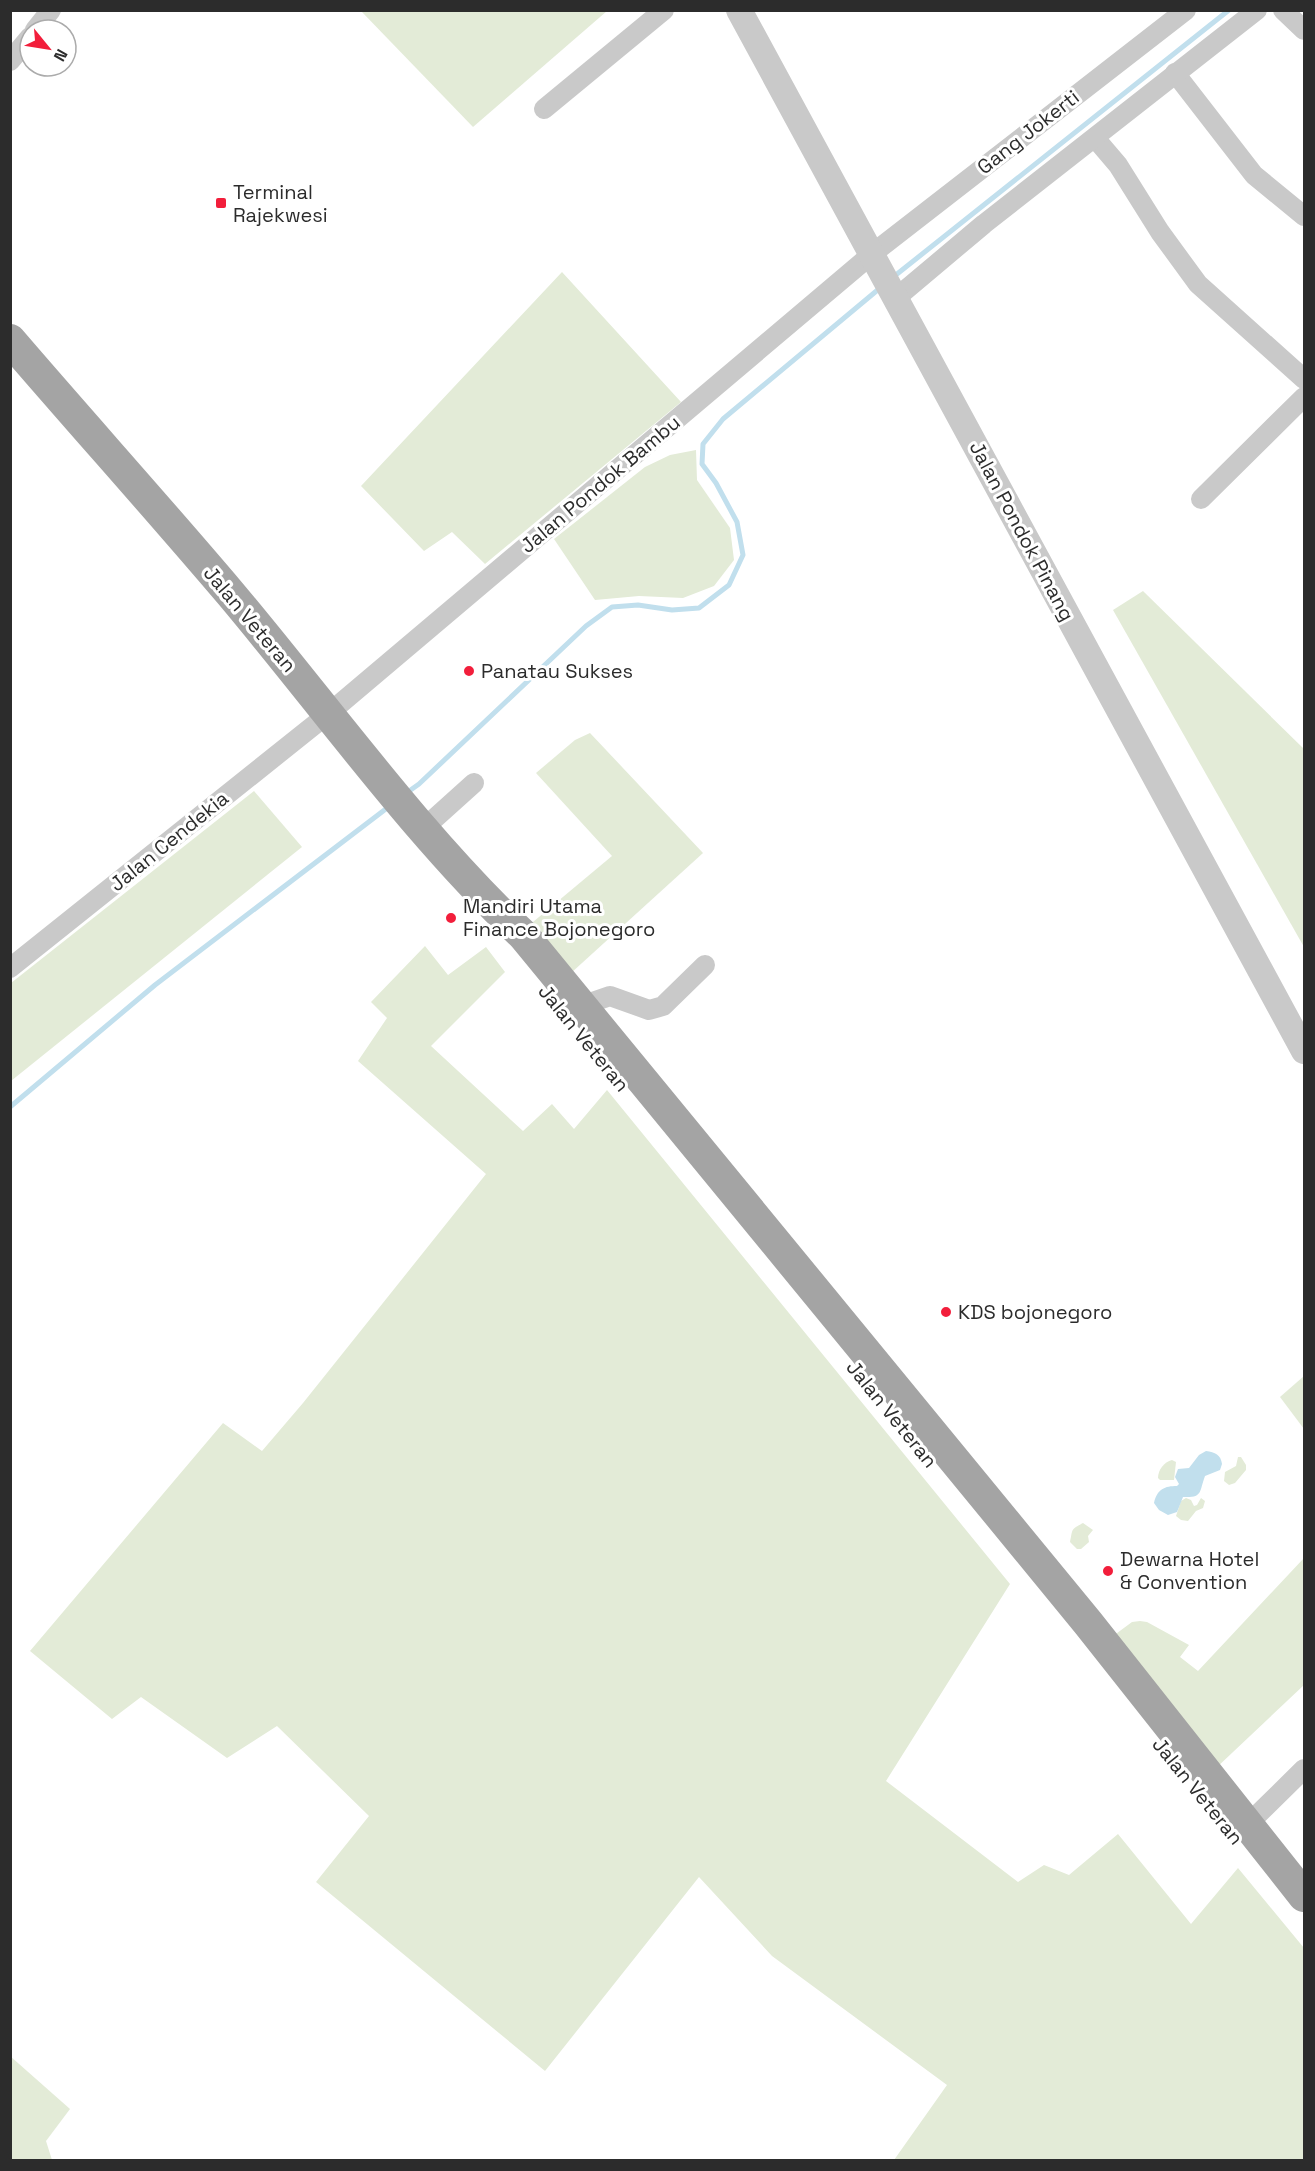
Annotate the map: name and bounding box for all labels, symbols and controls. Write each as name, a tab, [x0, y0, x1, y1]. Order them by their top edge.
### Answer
north arrow	[18, 18, 78, 78]
text: N	[49, 45, 72, 65]
street label: Gang Jokerti	[972, 84, 1084, 180]
place label: Terminal Rajekwesi	[233, 179, 328, 228]
marker: Terminal Rajekwesi	[214, 196, 228, 210]
street label: Jalan Pondok Bambu	[515, 409, 685, 559]
street label: Jalan Pondok Pinang	[964, 437, 1080, 625]
street label: Jalan Veteran	[198, 560, 302, 678]
place label: Panatau Sukses	[481, 658, 633, 684]
marker: Panatau Sukses	[462, 664, 476, 678]
street label: Jalan Cendekia	[104, 785, 234, 897]
place label: Mandiri Utama Finance Bojonegoro	[463, 893, 655, 942]
marker: Mandiri Utama Finance Bojonegoro	[444, 911, 458, 925]
street label: Jalan Veteran	[533, 979, 635, 1097]
place label: KDS bojonegoro	[958, 1299, 1112, 1325]
marker: KDS bojonegoro	[939, 1305, 953, 1319]
street label: Jalan Veteran	[841, 1355, 943, 1473]
place label: Dewarna Hotel & Convention	[1120, 1546, 1259, 1595]
marker: Dewarna Hotel & Convention	[1101, 1564, 1115, 1578]
street label: Jalan Veteran	[1147, 1732, 1249, 1850]

